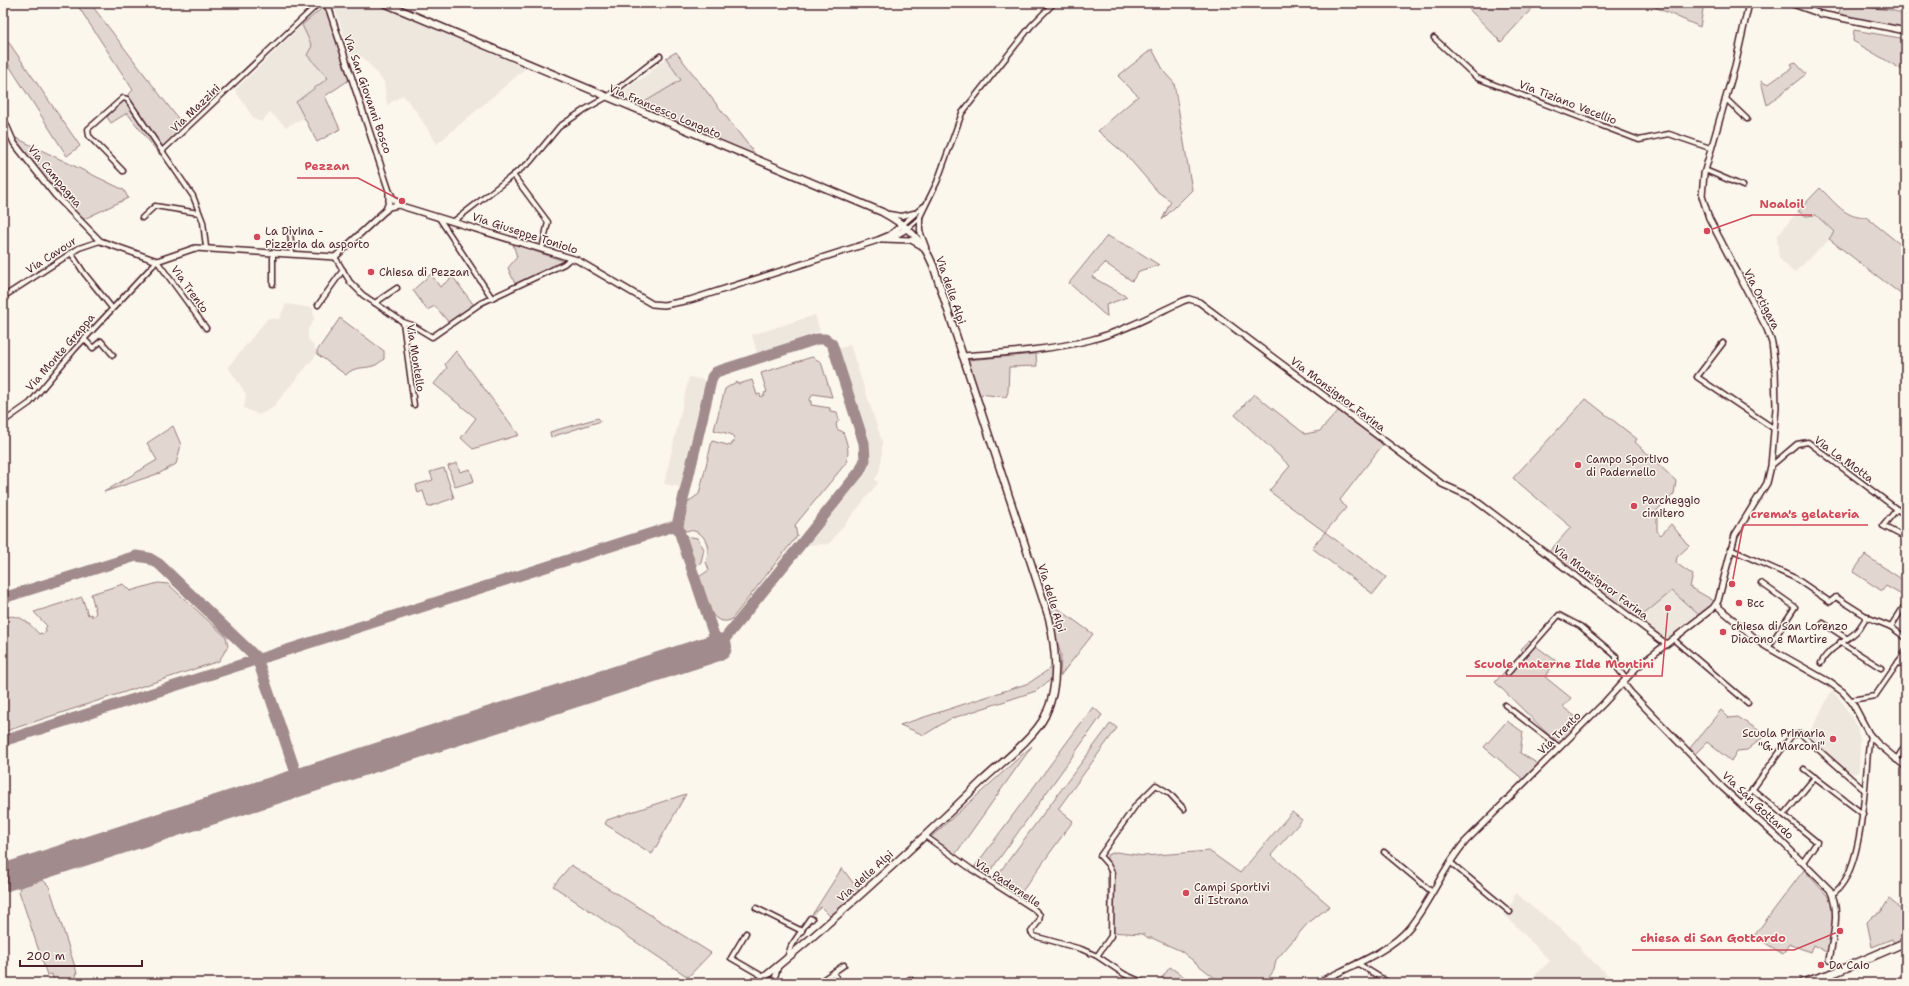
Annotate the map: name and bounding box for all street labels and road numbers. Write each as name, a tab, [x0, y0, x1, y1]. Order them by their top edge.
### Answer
street label: Via San Giovanni Bosco	[340, 33, 395, 156]
street label: Via Tiziano Vecellio	[1517, 77, 1619, 128]
street label: Via Mazzini	[167, 81, 223, 136]
street label: Via Francesco Longato	[606, 81, 724, 142]
street label: Via Campagna	[24, 142, 85, 211]
street label: Via Giuseppe Toniolo	[470, 209, 580, 258]
street label: Via Cavour	[23, 233, 80, 277]
street label: Via delle Alpi	[932, 254, 969, 326]
street label: Via Trento	[167, 263, 212, 316]
street label: Via Ortigara	[1740, 266, 1783, 332]
street label: Via Monte Grappa	[23, 310, 98, 394]
street label: Via Montello	[403, 323, 428, 393]
street label: Via Monsignor Farina	[1287, 354, 1388, 435]
street label: Via La Motta	[1811, 433, 1877, 486]
street label: Via Monsignor Farina	[1550, 542, 1651, 623]
street label: Via delle Alpi	[1034, 562, 1069, 634]
street label: Via Trento	[1535, 708, 1584, 758]
street label: Via San Gottardo	[1718, 768, 1797, 843]
street label: Via delle Alpi	[834, 847, 897, 906]
street label: Via Padernelle	[972, 856, 1044, 911]

